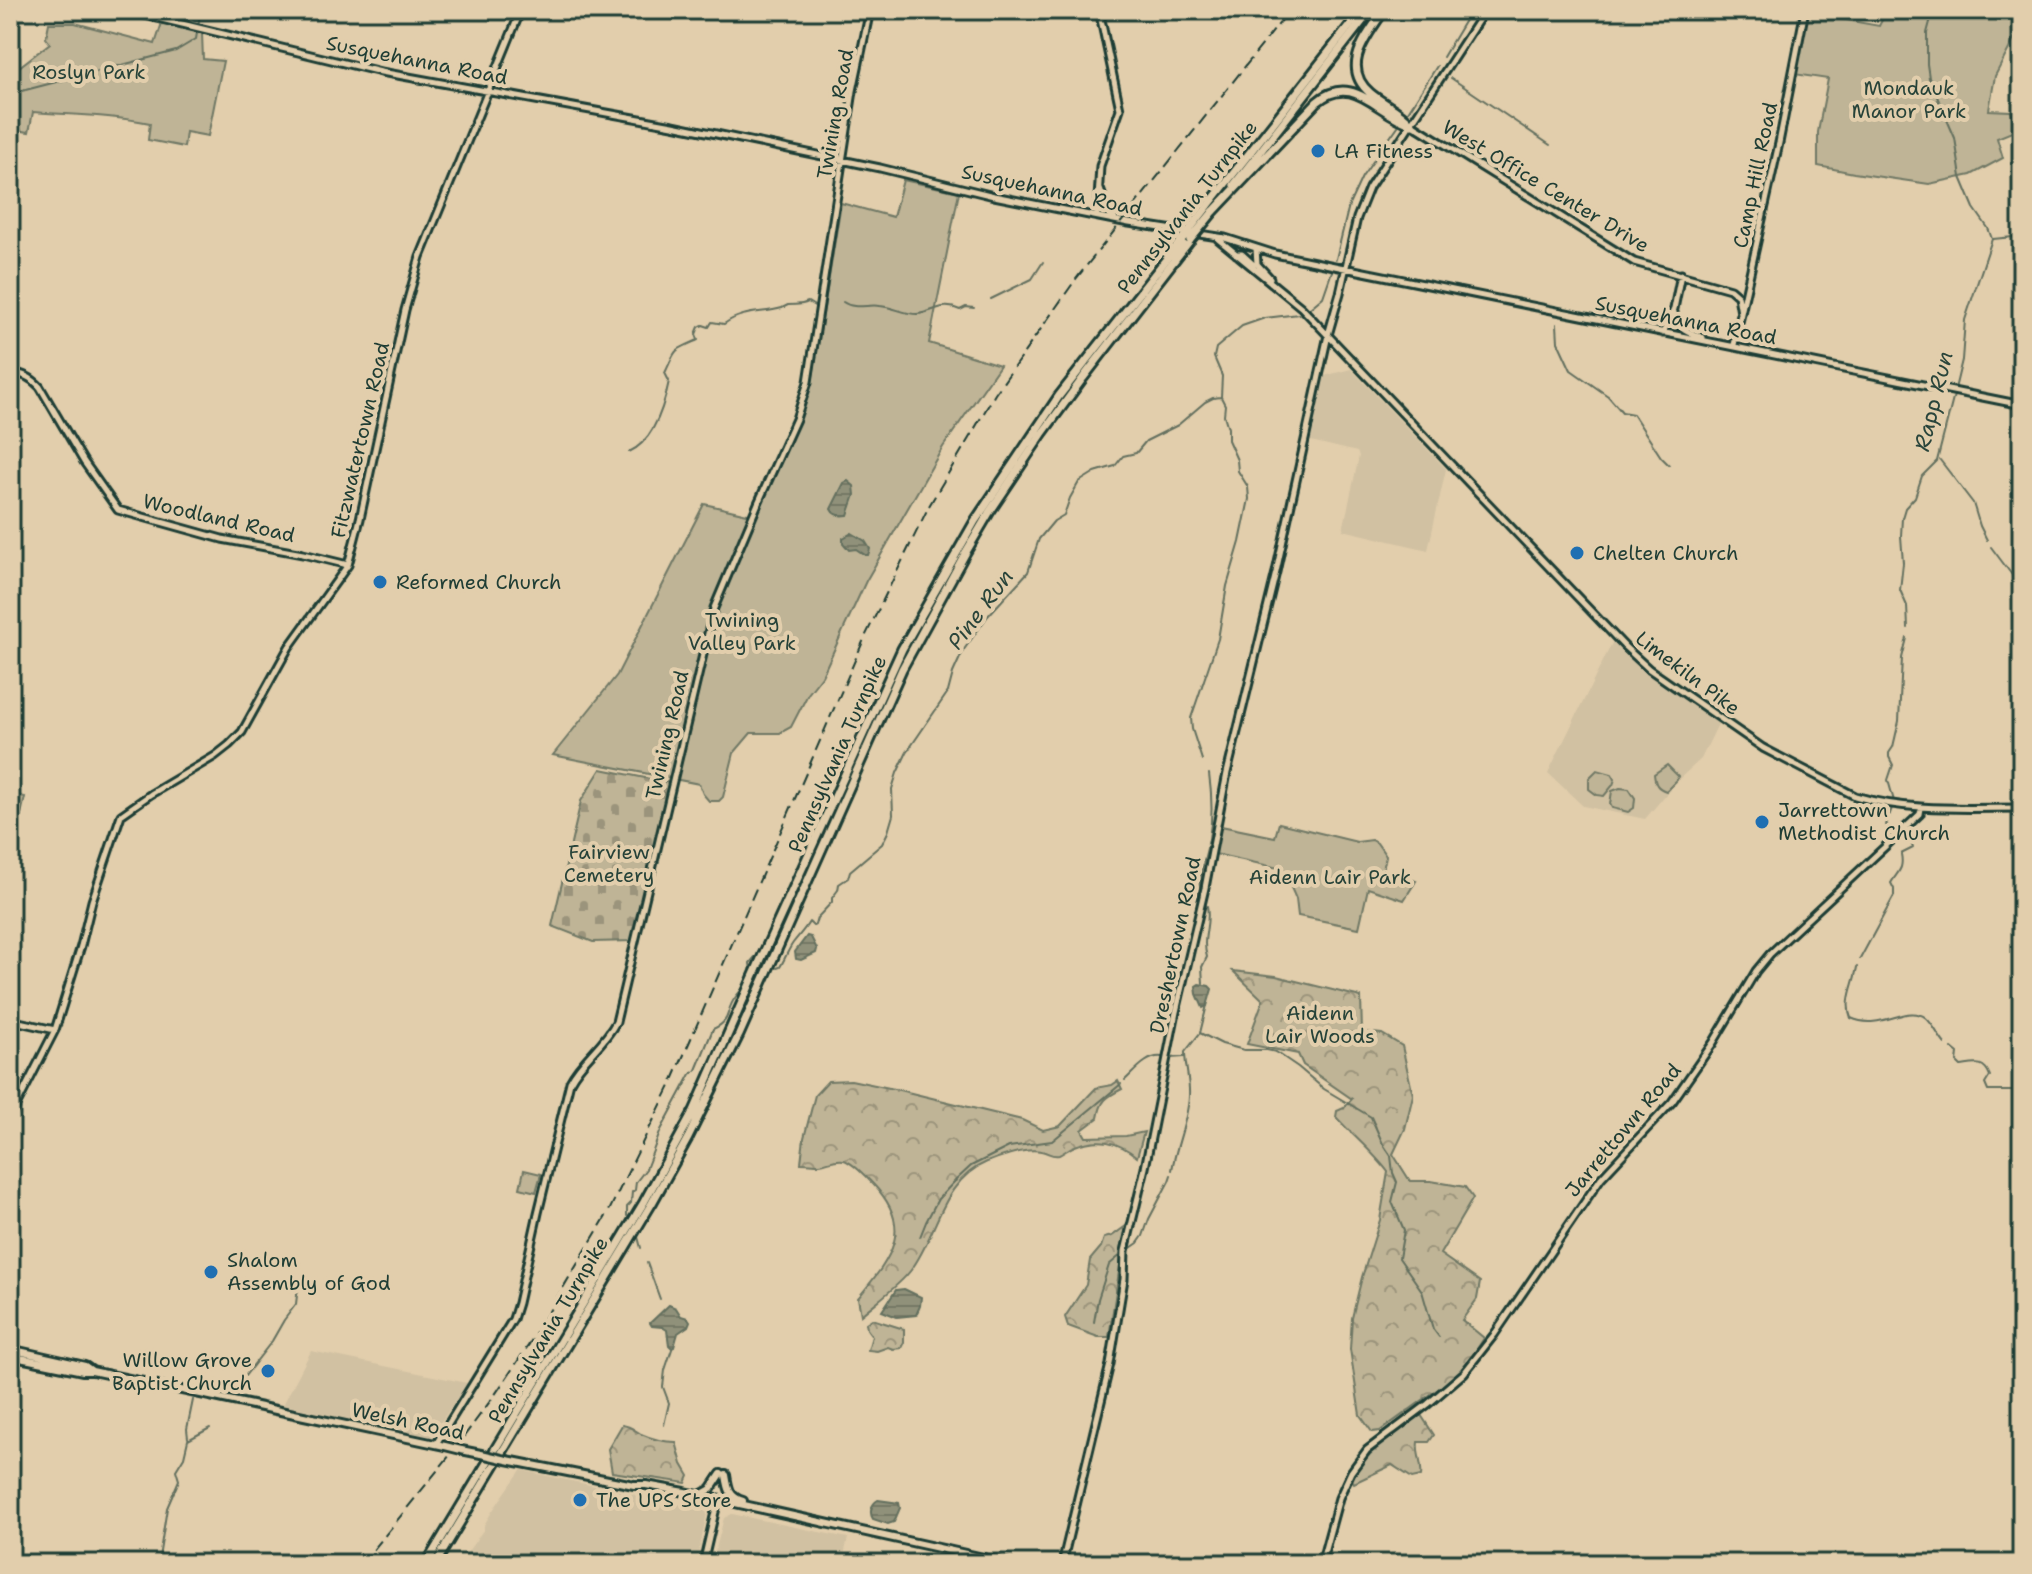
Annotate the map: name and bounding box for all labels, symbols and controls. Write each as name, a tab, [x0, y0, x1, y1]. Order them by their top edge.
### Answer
street label: Susquehanna Road	[324, 30, 510, 90]
street label: Twining Road	[811, 47, 859, 181]
park label: Roslyn Park	[32, 59, 146, 85]
park label: Mondauk Manor Park	[1852, 75, 1966, 124]
street label: Camp Hill Road	[1727, 99, 1783, 250]
street label: West Office Center Drive	[1438, 114, 1654, 258]
street label: Pennsylvania Turnpike	[1111, 115, 1263, 299]
place label: LA Fitness	[1334, 138, 1433, 164]
marker: LA Fitness	[1309, 142, 1327, 160]
street label: Susquehanna Road	[959, 158, 1145, 222]
street label: Susquehanna Road	[1593, 290, 1779, 350]
street label: Fitzwatertown Road	[325, 339, 395, 541]
water label: Rapp Run	[1907, 348, 1960, 454]
street label: Woodland Road	[140, 488, 298, 548]
place label: Chelten Church	[1593, 540, 1739, 566]
marker: Chelten Church	[1568, 544, 1586, 562]
water label: Pine Run	[941, 563, 1020, 655]
place label: Reformed Church	[396, 569, 562, 595]
marker: Reformed Church	[371, 573, 389, 591]
park label: Twining Valley Park	[688, 607, 796, 656]
street label: Limekiln Pike	[1630, 625, 1746, 721]
street label: Pennsylvania Turnpike	[782, 651, 892, 857]
street label: Twining Road	[640, 668, 695, 802]
place label: Jarrettown Methodist Church	[1778, 797, 1950, 846]
marker: Jarrettown Methodist Church	[1753, 813, 1771, 831]
park label: Fairview Cemetery	[564, 839, 654, 888]
street label: Dreshertown Road	[1144, 854, 1207, 1036]
park label: Aidenn Lair Park	[1249, 864, 1411, 890]
park label: Aidenn Lair Woods	[1265, 1000, 1375, 1049]
street label: Jarrettown Road	[1559, 1057, 1687, 1202]
street label: Pennsylvania Turnpike	[482, 1232, 614, 1428]
place label: Shalom Assembly of God	[227, 1247, 391, 1296]
marker: Shalom Assembly of God	[202, 1263, 220, 1281]
place label: Willow Grove Baptist Church	[112, 1347, 252, 1396]
marker: Willow Grove Baptist Church	[259, 1362, 277, 1380]
street label: Welsh Road	[349, 1396, 467, 1446]
place label: The UPS Store	[596, 1487, 732, 1513]
marker: The UPS Store	[571, 1491, 589, 1509]

